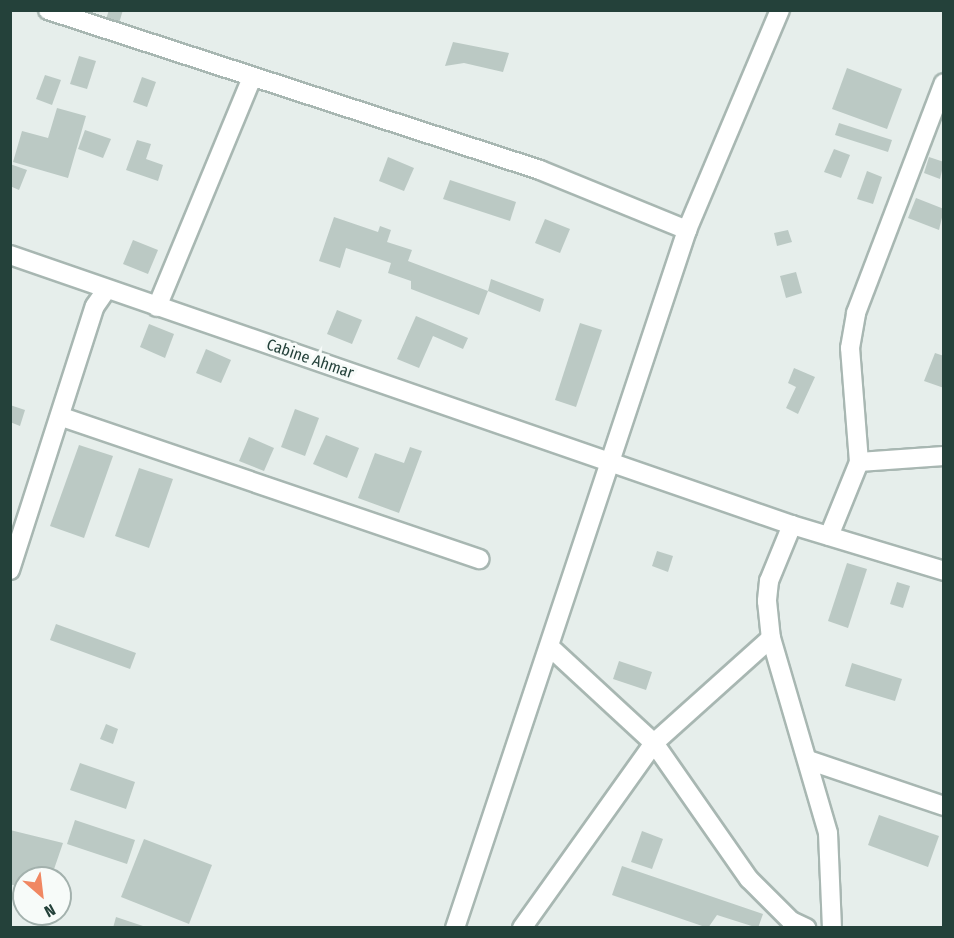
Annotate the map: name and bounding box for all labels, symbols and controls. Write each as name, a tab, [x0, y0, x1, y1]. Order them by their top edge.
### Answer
street label: Cabine Ahmar	[264, 335, 356, 383]
north arrow	[12, 866, 72, 926]
text: N	[41, 900, 58, 921]

